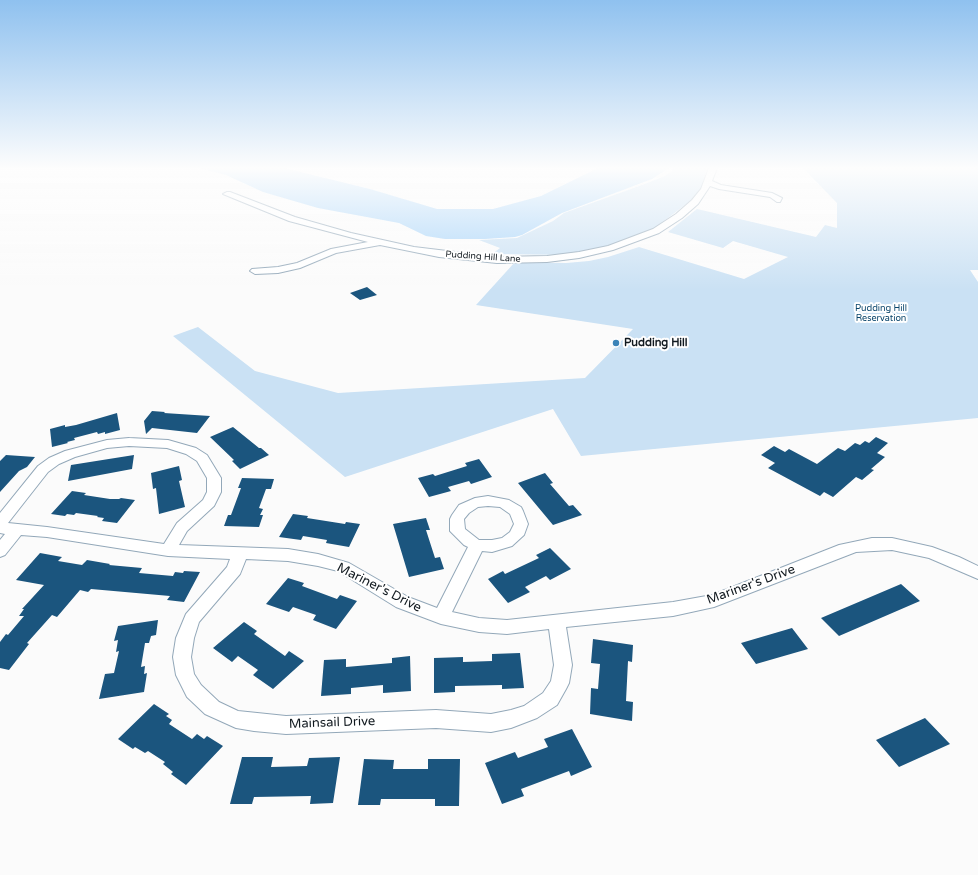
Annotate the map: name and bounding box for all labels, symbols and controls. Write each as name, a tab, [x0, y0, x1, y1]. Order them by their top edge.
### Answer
street label: Pudding Hill Lane	[445, 249, 521, 265]
park label: Pudding Hill Reservation	[855, 304, 907, 325]
place label: Pudding Hill	[624, 336, 688, 350]
marker: Pudding Hill	[611, 338, 621, 348]
street label: Mariner's Drive	[334, 560, 424, 616]
street label: Mariner's Drive	[705, 562, 797, 608]
street label: Mainsail Drive	[289, 714, 375, 732]

